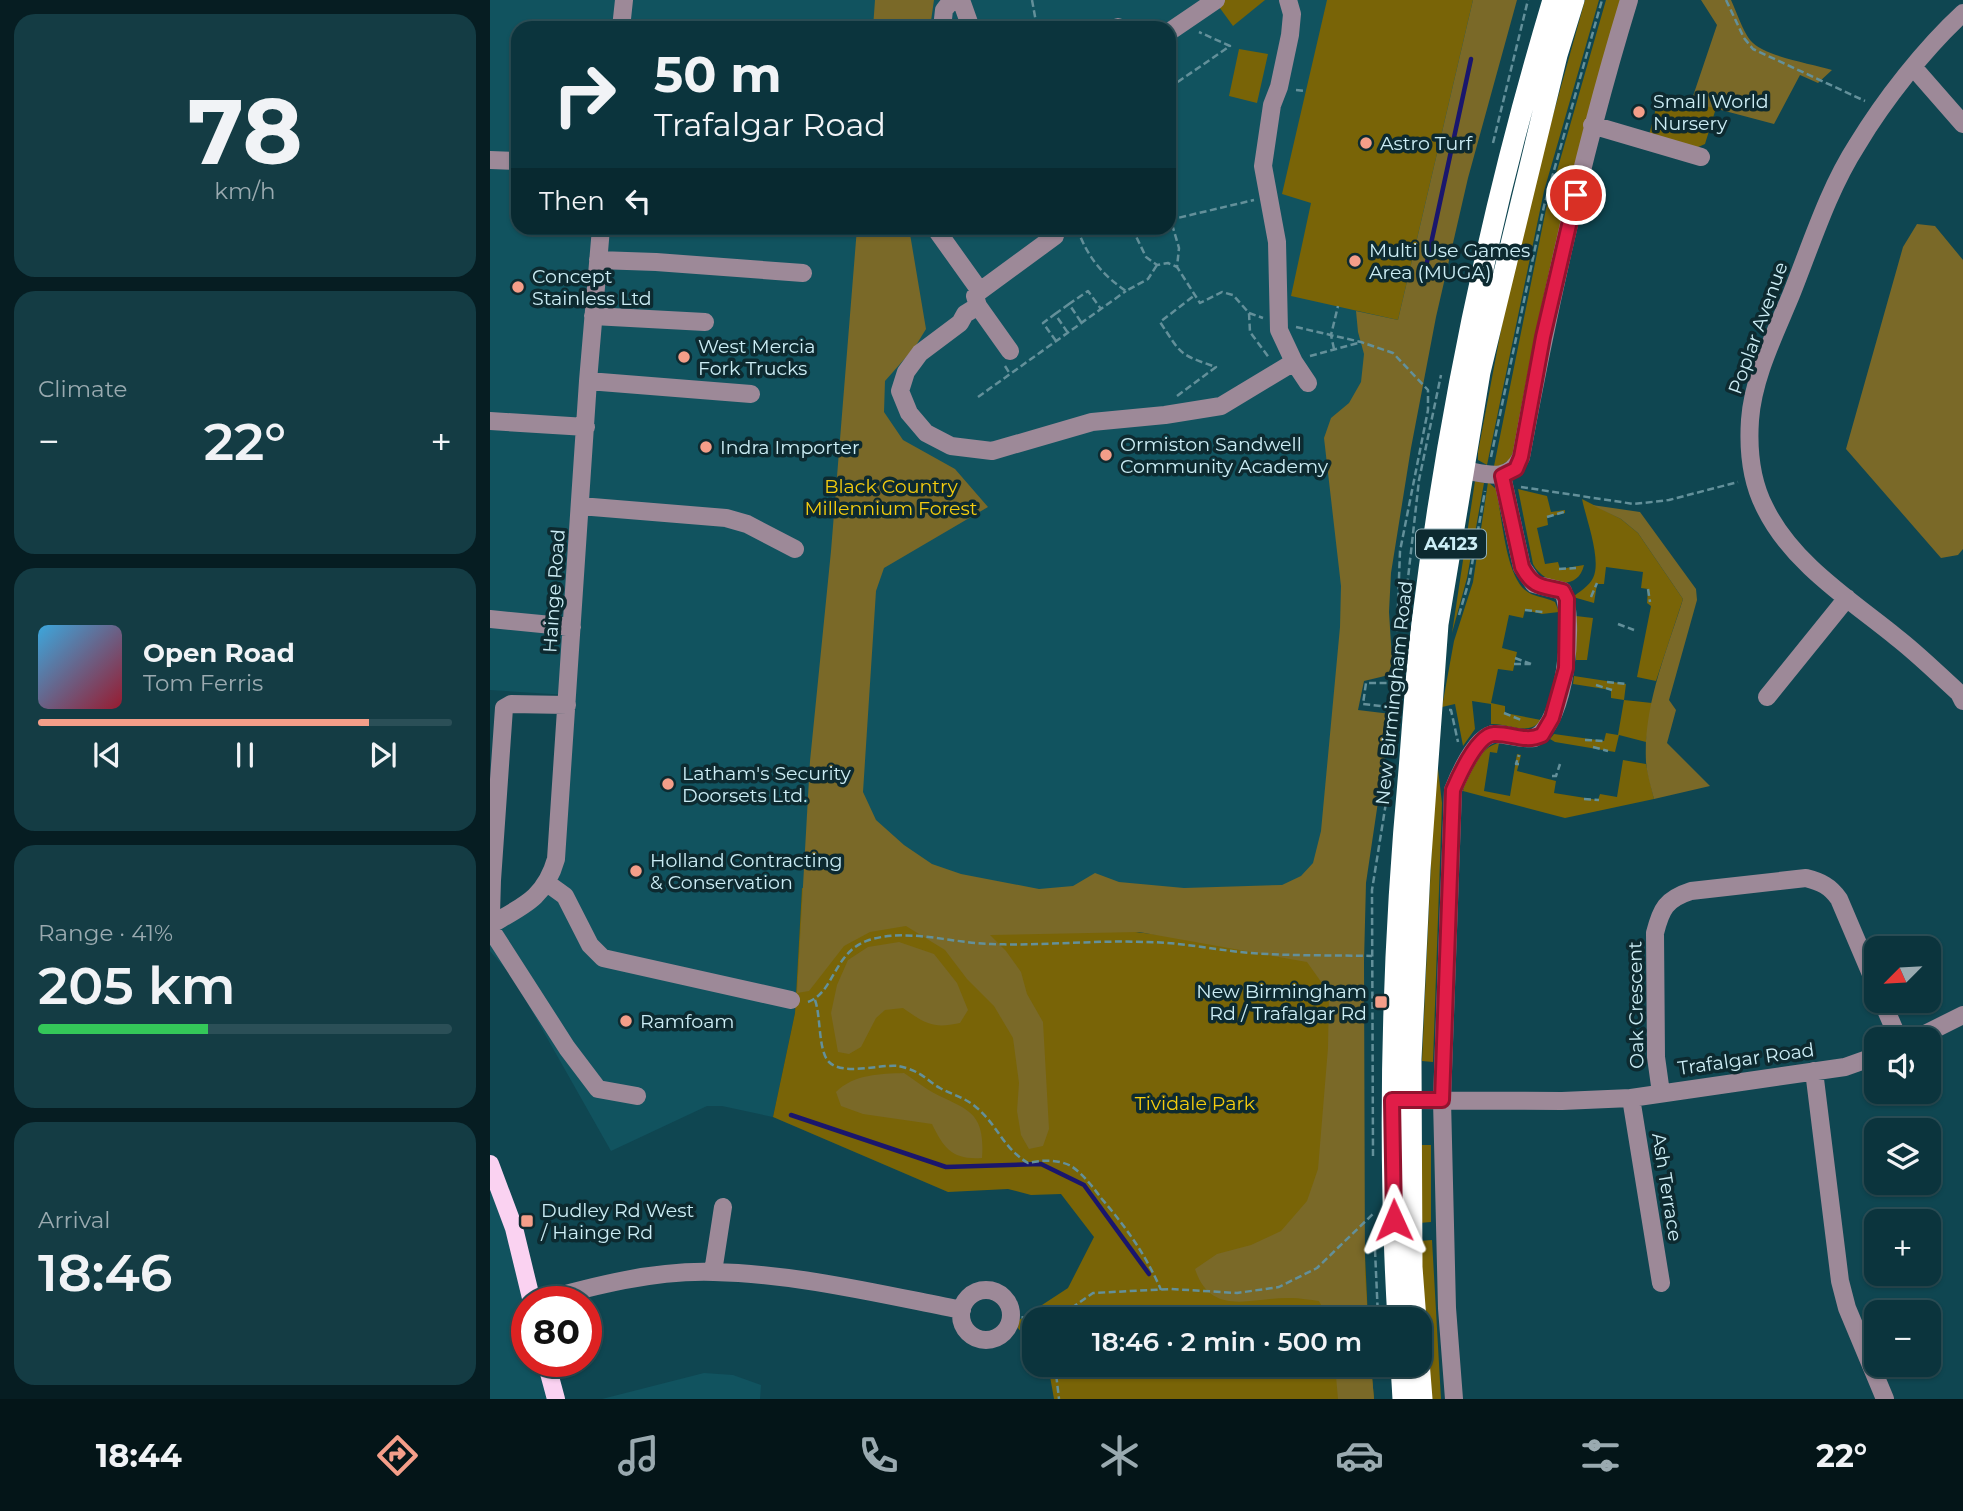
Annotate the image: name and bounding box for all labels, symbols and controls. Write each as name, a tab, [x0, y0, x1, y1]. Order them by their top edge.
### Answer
text: 50 m	[654, 45, 782, 104]
icon: right	[539, 49, 630, 140]
text: 78	[188, 76, 302, 187]
place label: Small World Nursery	[1653, 90, 1769, 135]
marker: Small World Nursery	[1631, 104, 1647, 120]
text: Trafalgar Road	[654, 105, 886, 144]
place label: Astro Turf	[1380, 132, 1474, 155]
marker: Astro Turf	[1358, 135, 1374, 151]
pin	[1546, 165, 1606, 225]
icon: arrive	[1557, 176, 1595, 214]
text: km/h	[214, 177, 276, 205]
icon: left	[619, 182, 657, 220]
text: Then	[539, 185, 605, 217]
place label: Multi Use Games Area (MUGA)	[1369, 239, 1530, 284]
marker: Multi Use Games Area (MUGA)	[1347, 253, 1363, 269]
street label: Poplar Avenue	[1723, 259, 1793, 397]
place label: Concept Stainless Ltd	[532, 265, 652, 310]
marker: Concept Stainless Ltd	[510, 279, 526, 295]
place label: West Mercia Fork Trucks	[698, 335, 815, 380]
marker: West Mercia Fork Trucks	[676, 349, 692, 365]
text: Climate	[38, 375, 127, 403]
text: 22°	[204, 410, 286, 473]
text: −	[38, 418, 60, 465]
text: +	[430, 418, 452, 465]
place label: Ormiston Sandwell Community Academy	[1120, 433, 1329, 478]
place label: Indra Importer	[720, 436, 860, 459]
marker: Indra Importer	[698, 439, 714, 455]
marker: Ormiston Sandwell Community Academy	[1098, 447, 1114, 463]
park label: Black Country Millennium Forest	[804, 475, 978, 520]
street label: Hainge Road	[538, 528, 570, 654]
road number: A4123	[1416, 530, 1486, 558]
street label: New Birmingham Road	[1371, 580, 1417, 806]
text: Open Road	[143, 637, 295, 669]
text: Tom Ferris	[143, 669, 263, 697]
icon: previous	[88, 736, 126, 774]
icon: pause	[226, 736, 264, 774]
icon: next	[364, 736, 402, 774]
place label: Latham's Security Doorsets Ltd.	[682, 762, 851, 807]
marker: Latham's Security Doorsets Ltd.	[660, 776, 676, 792]
place label: Holland Contracting & Conservation	[650, 849, 843, 894]
marker: Holland Contracting & Conservation	[628, 863, 644, 879]
text: Range · 41%	[38, 919, 173, 947]
north arrow	[1864, 936, 1941, 1013]
map controls	[1864, 936, 1941, 1377]
street label: Oak Crescent	[1623, 941, 1649, 1069]
text: 205 km	[38, 954, 236, 1017]
place label: New Birmingham Rd / Trafalgar Rd	[1196, 980, 1367, 1025]
marker: New Birmingham Rd / Trafalgar Rd	[1373, 994, 1389, 1010]
place label: Ramfoam	[640, 1010, 735, 1033]
marker: Ramfoam	[618, 1013, 634, 1029]
button: sound	[1864, 1027, 1941, 1104]
street label: Trafalgar Road	[1676, 1038, 1816, 1080]
park label: Tividale Park	[1135, 1092, 1256, 1115]
button: layers	[1864, 1118, 1941, 1195]
street label: Ash Terrace	[1647, 1131, 1687, 1243]
position arrow	[1357, 1183, 1431, 1257]
place label: Dudley Rd West / Hainge Rd	[540, 1199, 694, 1244]
text: Arrival	[38, 1206, 111, 1234]
button: +	[1864, 1209, 1941, 1286]
marker: Dudley Rd West / Hainge Rd	[519, 1213, 535, 1229]
text: 18:46	[38, 1241, 172, 1304]
speed limit sign: 80	[511, 1286, 602, 1377]
button: −	[1864, 1300, 1941, 1377]
text: 18:46 · 2 min · 500 m	[1092, 1326, 1362, 1358]
icon: directions	[373, 1431, 422, 1480]
icon: music	[614, 1431, 663, 1480]
icon: phone	[854, 1431, 903, 1480]
icon: climate	[1095, 1431, 1144, 1480]
icon: car	[1335, 1431, 1384, 1480]
icon: filters	[1576, 1431, 1625, 1480]
text: 18:44	[96, 1436, 182, 1475]
text: 22°	[1816, 1436, 1867, 1475]

